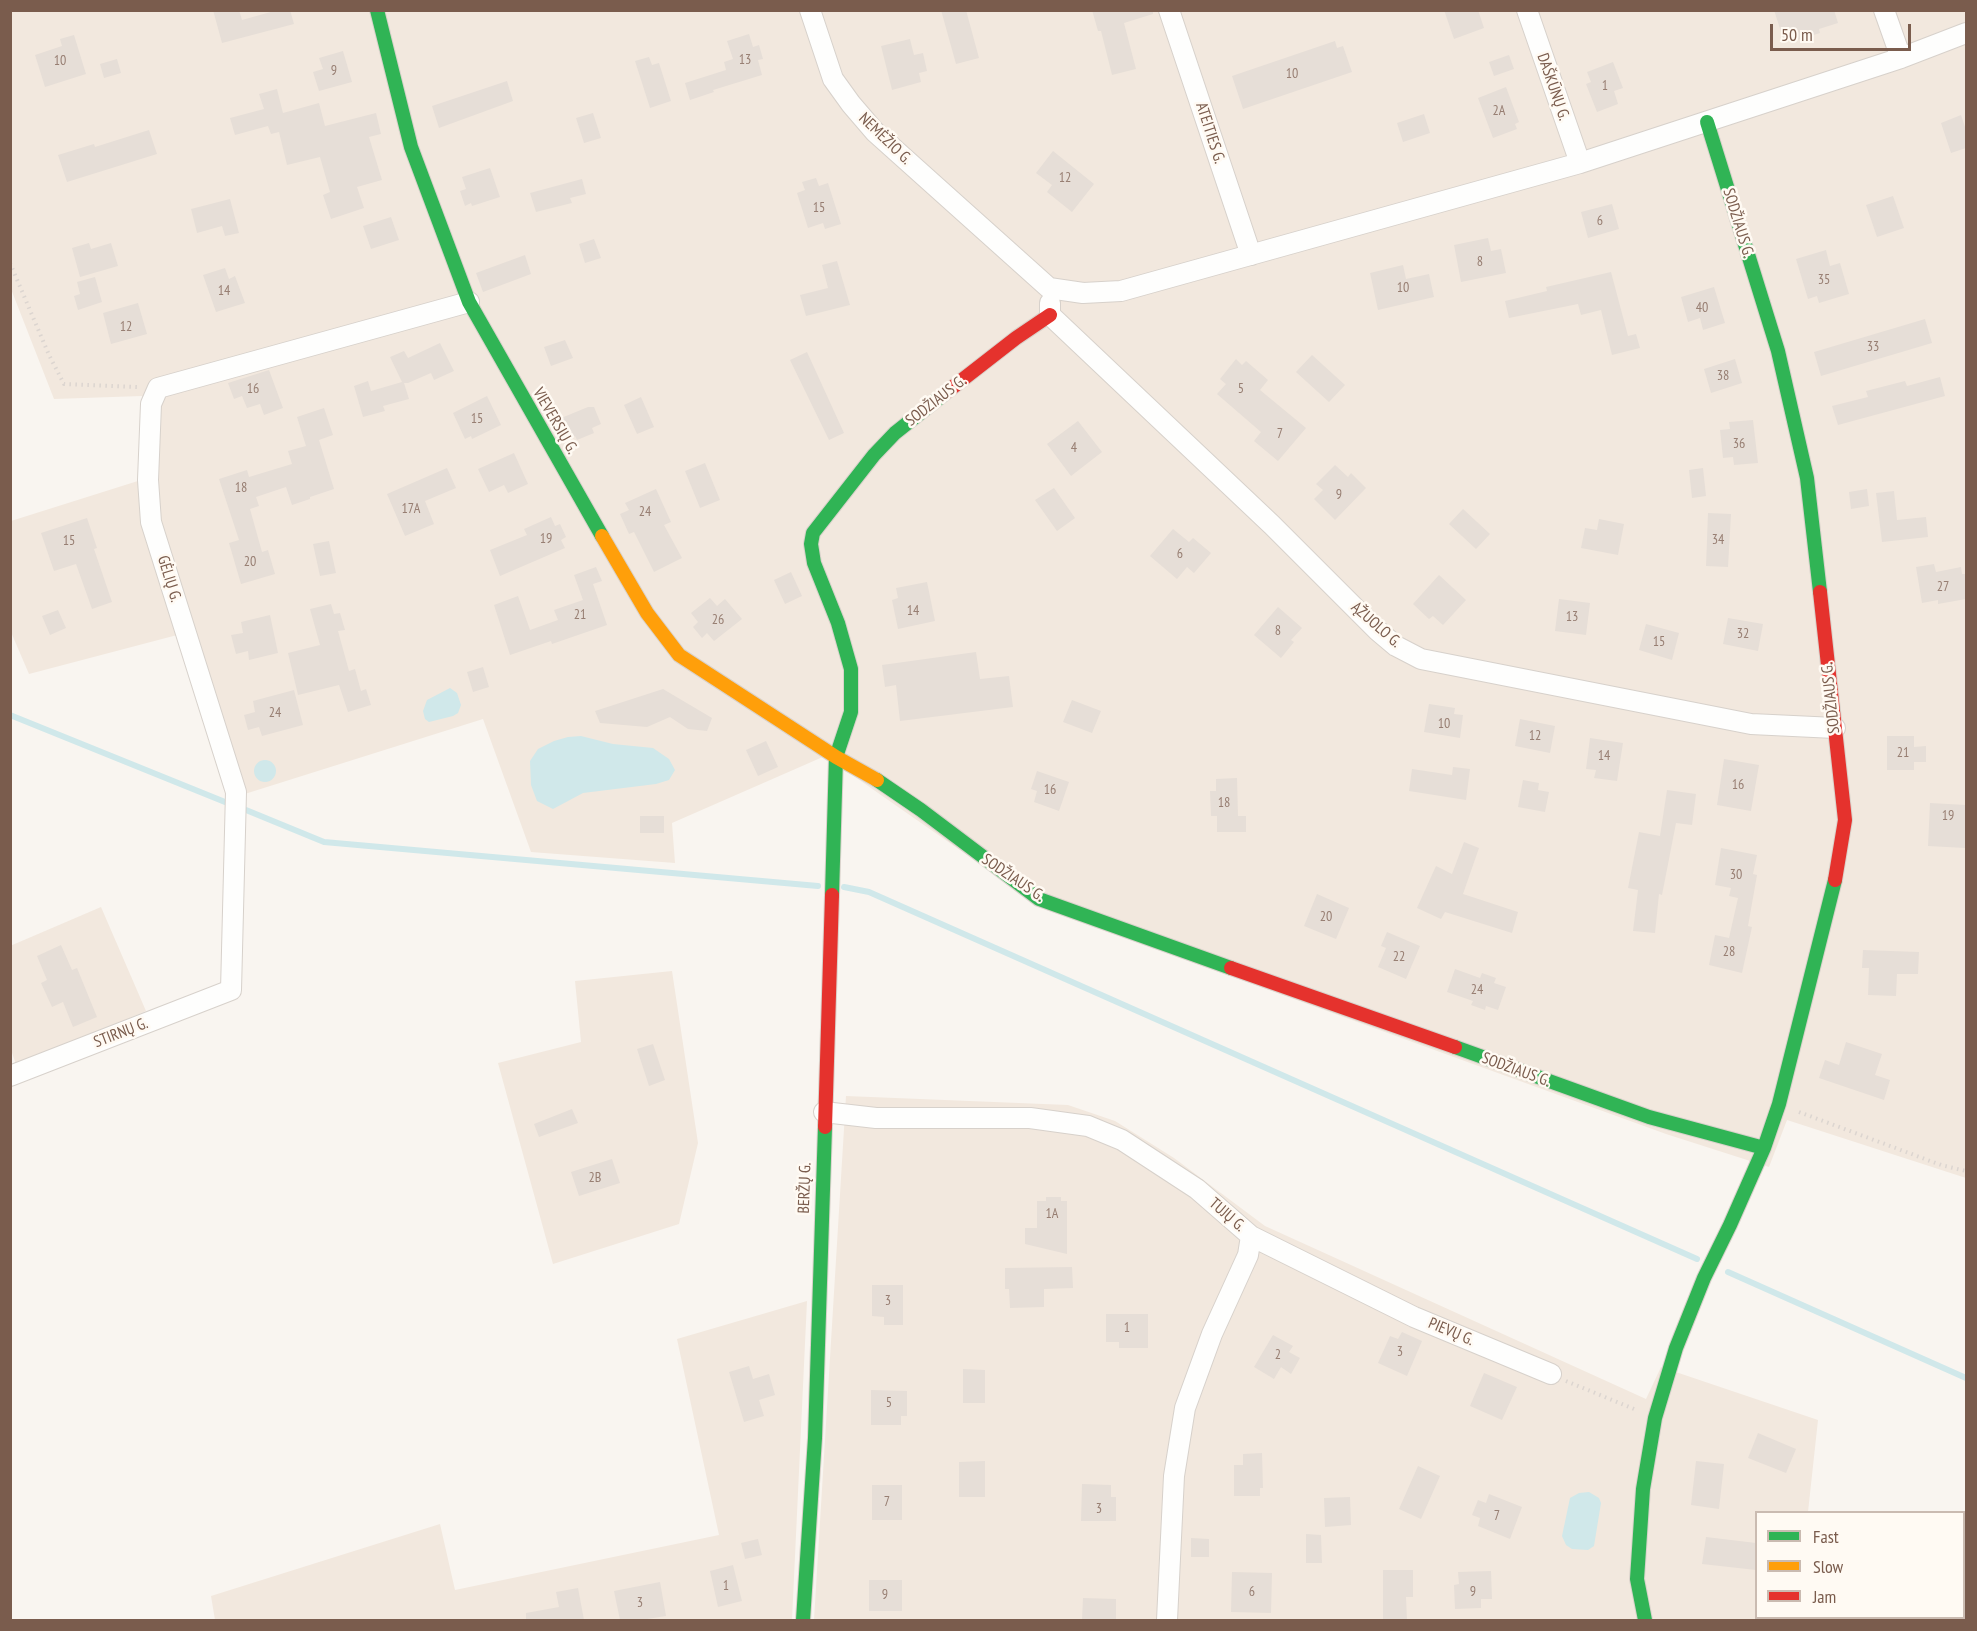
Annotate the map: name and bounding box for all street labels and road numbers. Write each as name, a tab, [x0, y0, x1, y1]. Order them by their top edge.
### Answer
street label: DAŠKŪNŲ G.	[1533, 51, 1573, 123]
street label: ATEITIES G.	[1191, 100, 1229, 166]
street label: NEMĖŽIO G.	[855, 109, 915, 169]
street label: SODŽIAUS G.	[1718, 186, 1758, 260]
street label: SODŽIAUS G.	[902, 371, 970, 431]
street label: VIEVERSIŲ G.	[528, 385, 582, 457]
street label: GĖLIŲ G.	[153, 553, 185, 605]
street label: ĄŽUOLO G.	[1347, 598, 1405, 652]
street label: SODŽIAUS G.	[1818, 662, 1844, 734]
street label: SODŽIAUS G.	[978, 850, 1048, 906]
street label: STIRNŲ G.	[91, 1014, 151, 1052]
street label: SODŽIAUS G.	[1479, 1049, 1553, 1091]
street label: BERŽŲ G.	[795, 1162, 815, 1214]
street label: TUJŲ G.	[1205, 1194, 1249, 1236]
street label: PIEVŲ G.	[1425, 1314, 1477, 1350]

